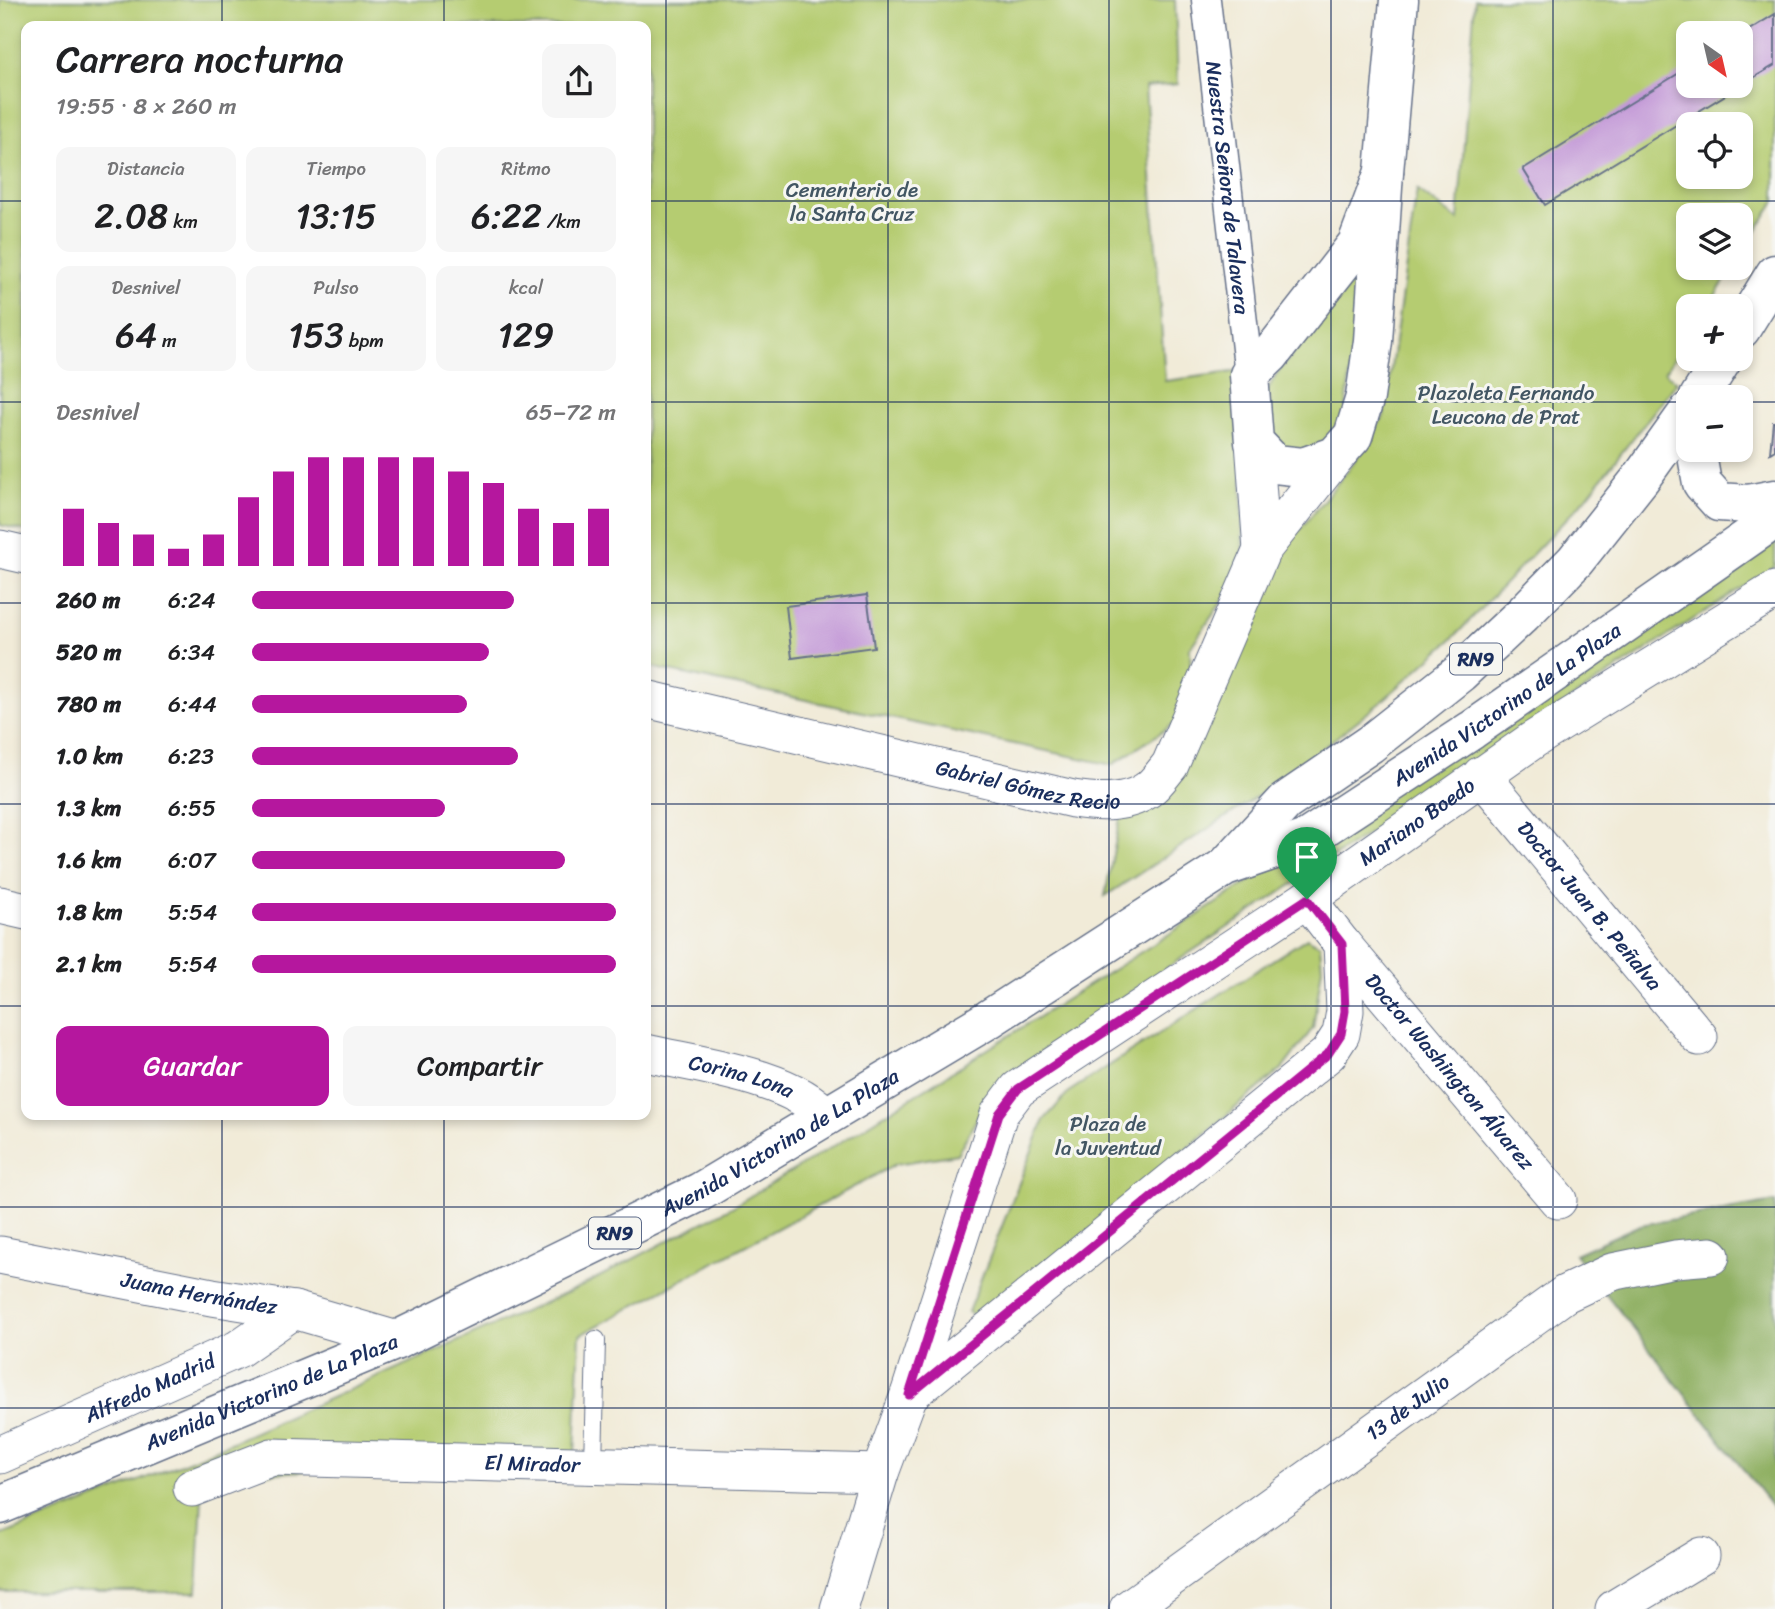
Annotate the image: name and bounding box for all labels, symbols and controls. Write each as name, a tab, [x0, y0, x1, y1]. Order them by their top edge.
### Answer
north arrow	[1676, 21, 1754, 98]
map controls	[1676, 21, 1753, 462]
text: Carrera nocturna	[56, 26, 344, 93]
button: share	[542, 44, 616, 118]
street label: Nuestra Señora de Talavera	[1194, 59, 1261, 317]
text: 19:55 · 8 × 260 m	[56, 86, 236, 127]
button: locate	[1676, 112, 1753, 189]
text: Distancia	[107, 152, 185, 185]
text: Tiempo	[306, 152, 366, 185]
text: Ritmo	[501, 152, 551, 185]
park label: Cementerio de la Santa Cruz	[786, 171, 918, 233]
text: 2.08	[94, 185, 168, 247]
text: 13:15	[295, 185, 377, 247]
text: 6:22	[471, 185, 542, 247]
button: layers	[1676, 203, 1753, 280]
text: km	[168, 205, 198, 238]
text: /km	[542, 205, 581, 238]
text: Desnivel	[112, 271, 180, 304]
text: Pulso	[313, 271, 359, 304]
text: kcal	[509, 271, 543, 304]
button: +	[1676, 294, 1753, 371]
text: 64	[115, 304, 157, 366]
text: 153	[288, 304, 344, 366]
text: 129	[498, 304, 554, 366]
text: m	[157, 324, 177, 357]
text: bpm	[344, 324, 384, 357]
park label: Plazoleta Fernando Leucona de Prat	[1417, 374, 1595, 436]
button: −	[1676, 385, 1753, 462]
text: Desnivel	[56, 392, 139, 433]
text: 65–72 m	[526, 392, 616, 433]
text: 260 m	[56, 580, 121, 621]
text: 6:24	[168, 580, 216, 621]
street label: Avenida Victorino de La Plaza	[1383, 612, 1630, 797]
text: 520 m	[56, 632, 122, 673]
text: 6:34	[168, 632, 215, 673]
road number: RN9	[1450, 644, 1502, 674]
text: 780 m	[56, 684, 121, 725]
text: 6:44	[168, 684, 217, 725]
text: 1.0 km	[56, 736, 123, 777]
text: 6:23	[168, 736, 214, 777]
street label: Gabriel Gómez Recio	[932, 748, 1122, 821]
street label: Mariano Boedo	[1350, 767, 1484, 876]
text: 1.3 km	[56, 788, 121, 829]
text: 6:55	[168, 788, 216, 829]
street label: Doctor Juan B. Peñalva	[1507, 812, 1673, 1000]
pin	[1277, 827, 1337, 899]
icon: arrive	[1288, 838, 1326, 876]
text: 1.6 km	[56, 840, 122, 881]
text: 6:07	[168, 840, 216, 881]
text: 1.8 km	[56, 892, 123, 933]
text: 5:54	[168, 892, 217, 933]
text: 2.1 km	[56, 944, 122, 985]
text: 5:54	[168, 944, 217, 985]
street label: Doctor Washington Álvarez	[1355, 964, 1545, 1180]
button: Guardar	[56, 1026, 329, 1106]
button: Compartir	[343, 1026, 616, 1106]
street label: Corina Lona	[685, 1043, 801, 1109]
street label: Avenida Victorino de La Plaza	[653, 1058, 907, 1228]
park label: Plaza de la Juventud	[1055, 1105, 1163, 1167]
road number: RN9	[589, 1218, 641, 1248]
street label: Juana Hernández	[117, 1260, 280, 1326]
street label: Avenida Victorino de La Plaza	[138, 1322, 405, 1462]
street label: Alfredo Madrid	[77, 1342, 223, 1434]
street label: 13 de Julio	[1357, 1363, 1459, 1451]
street label: El Mirador	[484, 1444, 582, 1484]

